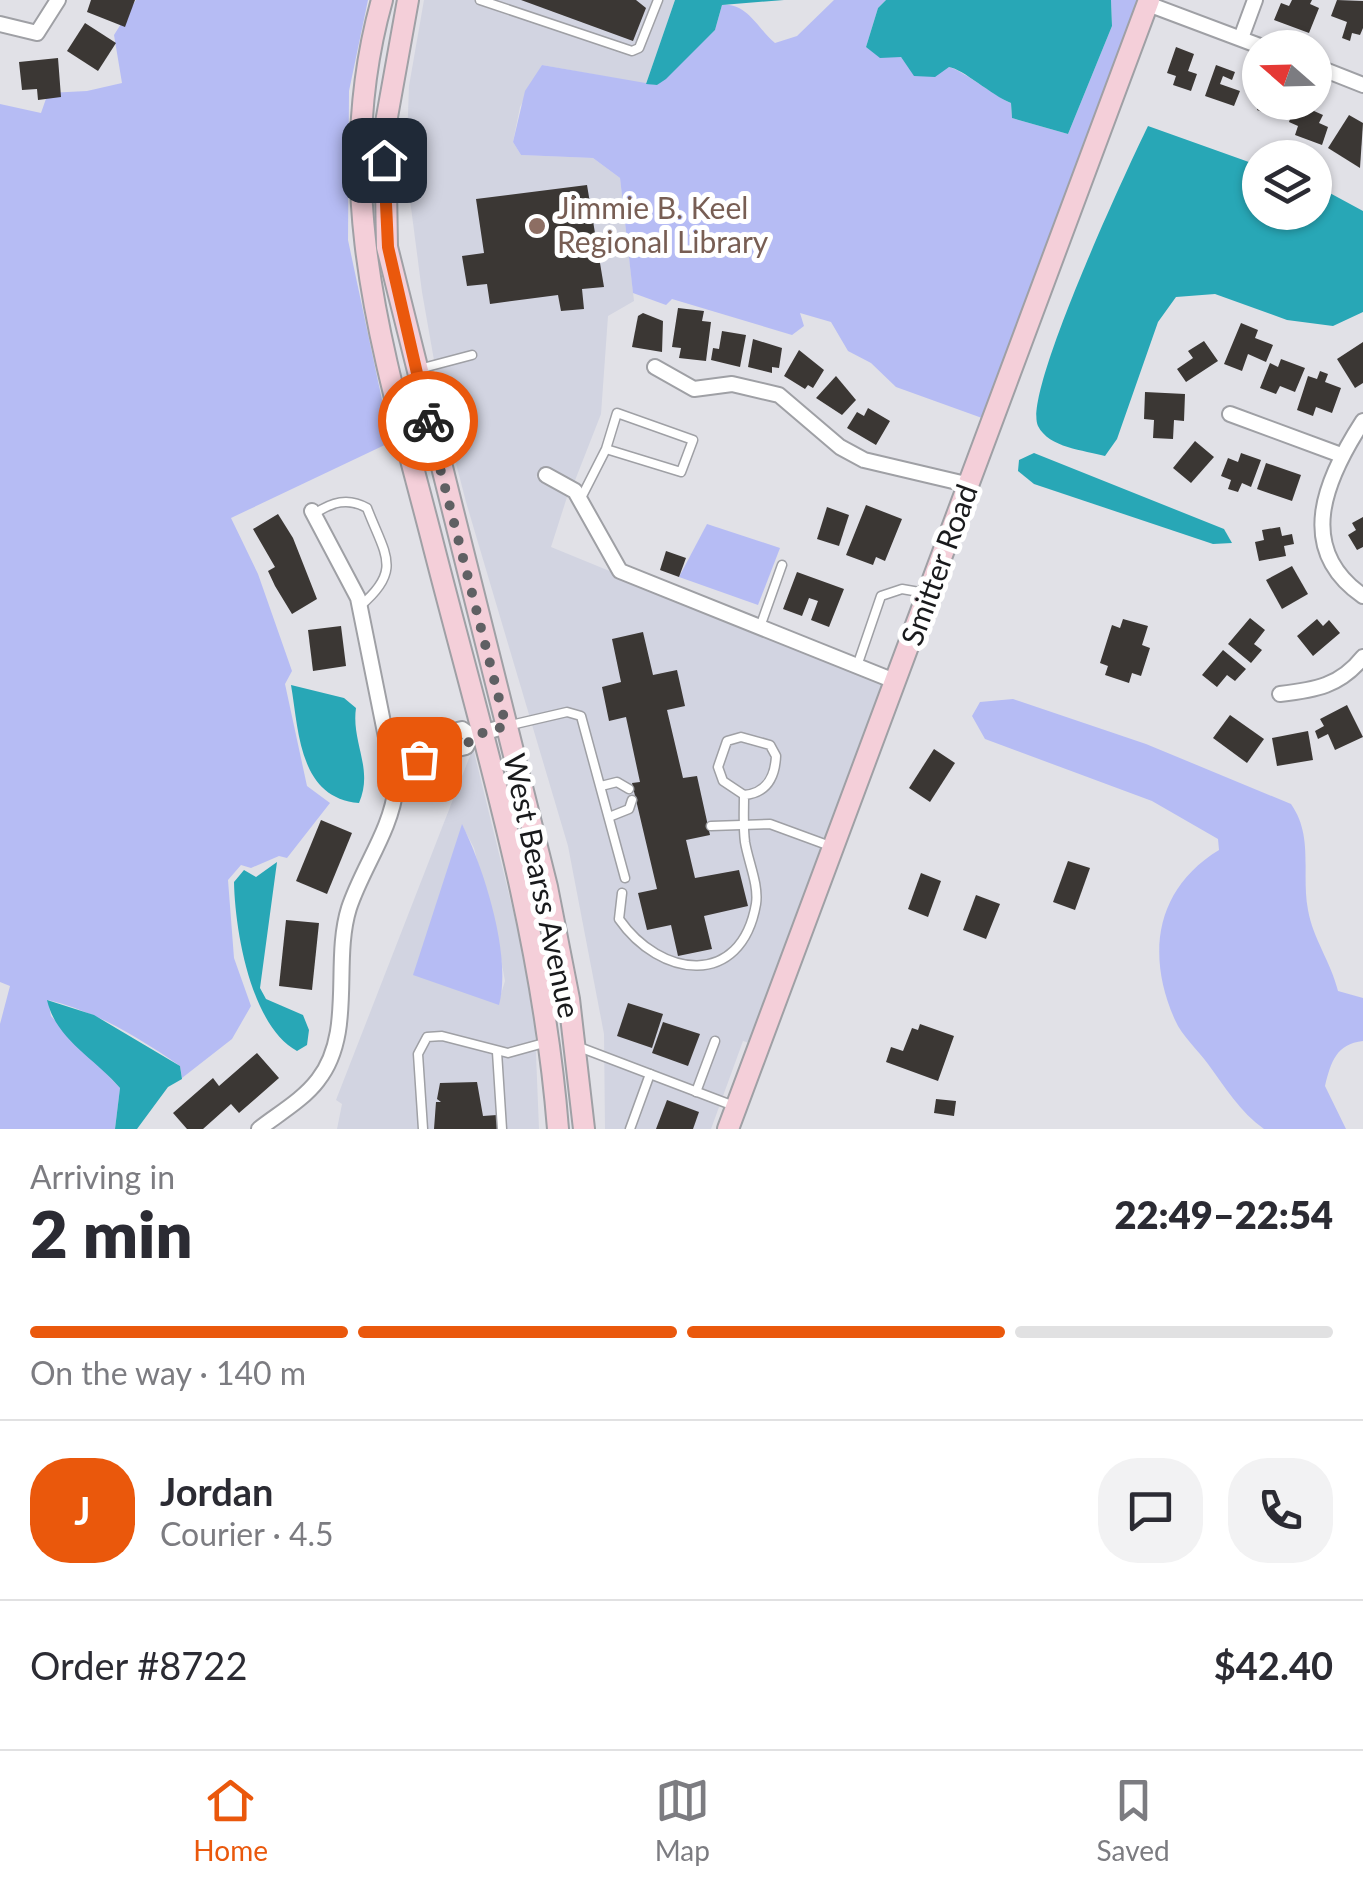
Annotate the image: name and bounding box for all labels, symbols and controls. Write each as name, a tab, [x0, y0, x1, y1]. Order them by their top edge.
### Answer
north arrow	[1242, 30, 1332, 120]
map controls	[1242, 30, 1332, 230]
pin	[342, 118, 427, 203]
icon: home	[357, 133, 412, 188]
button: layers	[1242, 140, 1332, 230]
place label: Jimmie B. Keel Regional Library	[557, 189, 769, 259]
marker: Jimmie B. Keel Regional Library	[526, 215, 548, 237]
courier	[378, 371, 478, 471]
icon: bike	[401, 394, 456, 449]
street label: Smitter Road	[892, 479, 984, 650]
pin	[377, 717, 462, 802]
icon: bag	[392, 732, 447, 787]
street label: West Bearss Avenue	[497, 750, 589, 1021]
text: Arriving in	[30, 1157, 175, 1196]
text: 22:49–22:54	[1114, 1191, 1333, 1237]
text: 2 min	[30, 1194, 192, 1272]
text: On the way · 140 m	[30, 1353, 306, 1392]
button: chat	[1098, 1458, 1203, 1563]
button: phone	[1228, 1458, 1333, 1563]
text: Jordan	[160, 1468, 273, 1514]
text: J	[74, 1487, 91, 1533]
text: Courier · 4.5	[160, 1514, 334, 1553]
text: Order #8722	[30, 1642, 247, 1688]
text: $42.40	[1214, 1642, 1333, 1688]
tab: Home	[193, 1773, 268, 1867]
tab: Map	[655, 1773, 710, 1867]
tab: Saved	[1097, 1773, 1170, 1867]

